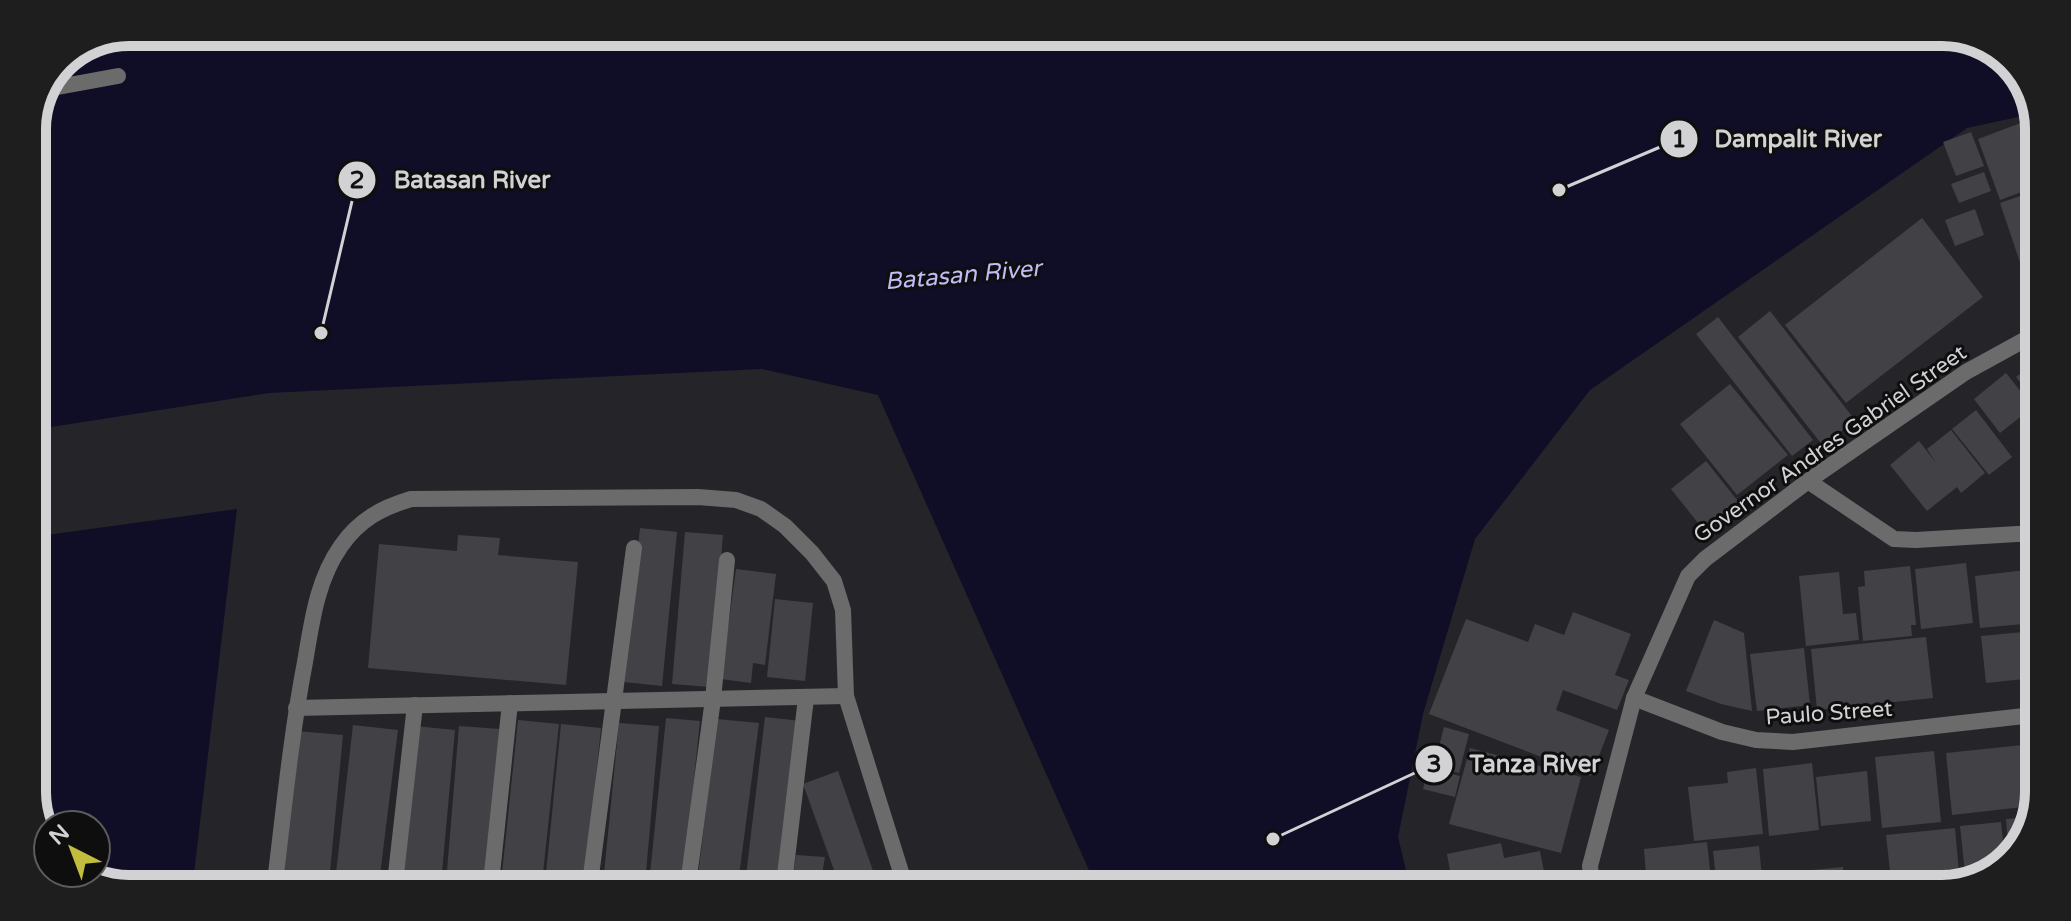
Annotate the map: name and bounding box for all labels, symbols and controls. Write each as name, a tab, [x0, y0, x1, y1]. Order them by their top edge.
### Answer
callout: Dampalit River	[1659, 115, 1898, 163]
text: 1	[1671, 125, 1687, 154]
text: Dampalit River	[1714, 125, 1883, 154]
callout: Batasan River	[337, 156, 566, 204]
text: 2	[349, 166, 365, 195]
text: Batasan River	[394, 166, 551, 195]
water label: Batasan River	[884, 253, 1045, 296]
street label: Governor Andres Gabriel Street	[1689, 340, 1971, 548]
street label: Paulo Street	[1765, 696, 1893, 730]
callout: Tanza River	[1414, 740, 1617, 788]
text: 3	[1426, 750, 1442, 779]
text: Tanza River	[1469, 750, 1601, 779]
north arrow	[32, 809, 112, 889]
text: N	[44, 819, 75, 850]

